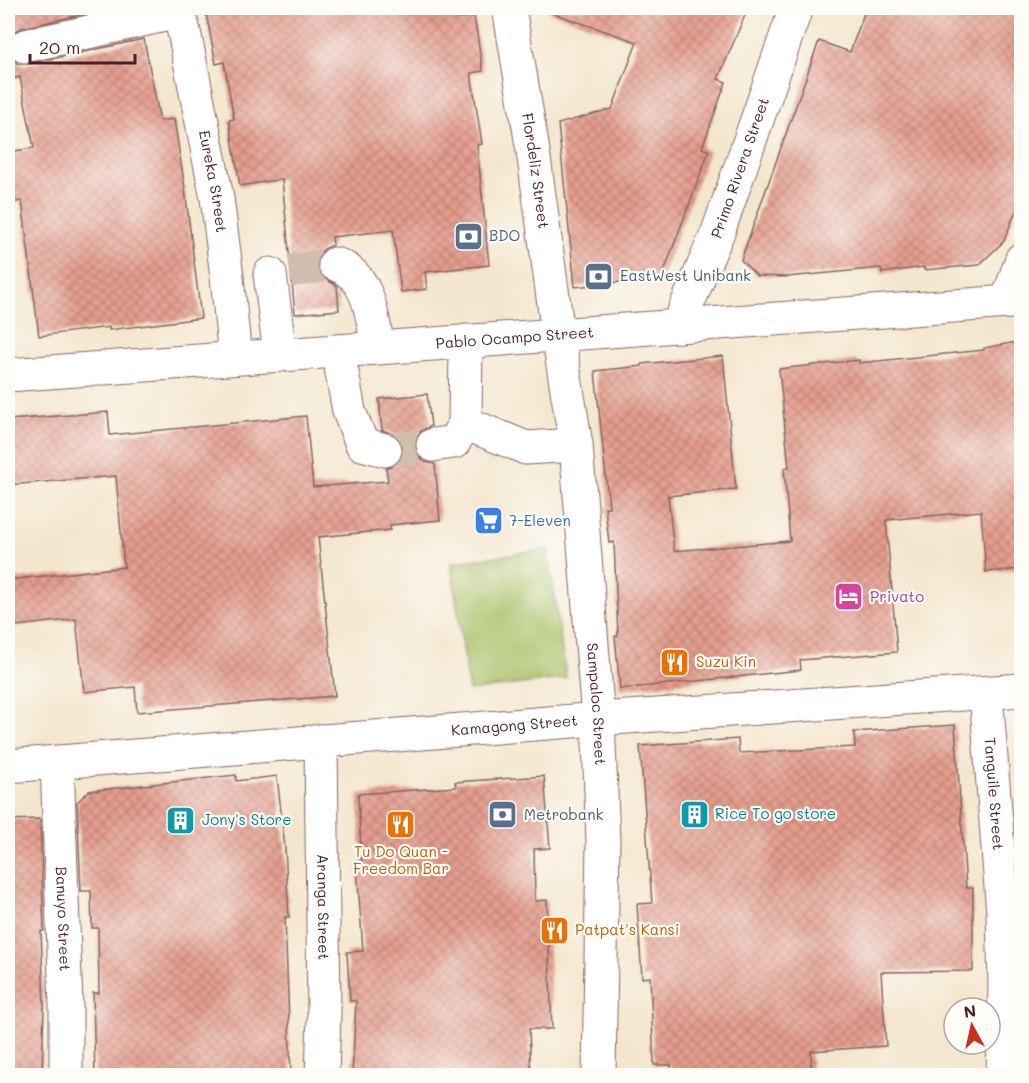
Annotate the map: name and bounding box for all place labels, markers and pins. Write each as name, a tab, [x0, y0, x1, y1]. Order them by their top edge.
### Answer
bank icon: BDO	[452, 220, 484, 252]
place label: BDO	[489, 225, 521, 245]
bank icon: EastWest Unibank	[583, 260, 615, 292]
place label: EastWest Unibank	[620, 265, 751, 285]
supermarket icon: 7-Eleven	[472, 505, 504, 537]
place label: 7-Eleven	[509, 510, 571, 530]
hotel icon: Privato	[833, 581, 865, 613]
place label: Privato	[870, 586, 924, 606]
restaurant icon: Suzu Kin	[659, 646, 691, 678]
place label: Suzu Kin	[696, 651, 756, 671]
building icon: Rice To go store	[678, 798, 710, 830]
bank icon: Metrobank	[487, 799, 519, 831]
place label: Rice To go store	[715, 803, 836, 823]
building icon: Jony's Store	[165, 804, 197, 836]
place label: Metrobank	[524, 804, 603, 824]
place label: Jony's Store	[202, 809, 291, 829]
restaurant icon: Tu Do Quan - Freedom Bar	[385, 809, 417, 841]
place label: Tu Do Quan - Freedom Bar	[353, 841, 449, 878]
restaurant icon: Patpat's Kansi	[538, 914, 570, 946]
place label: Patpat's Kansi	[575, 919, 679, 939]

